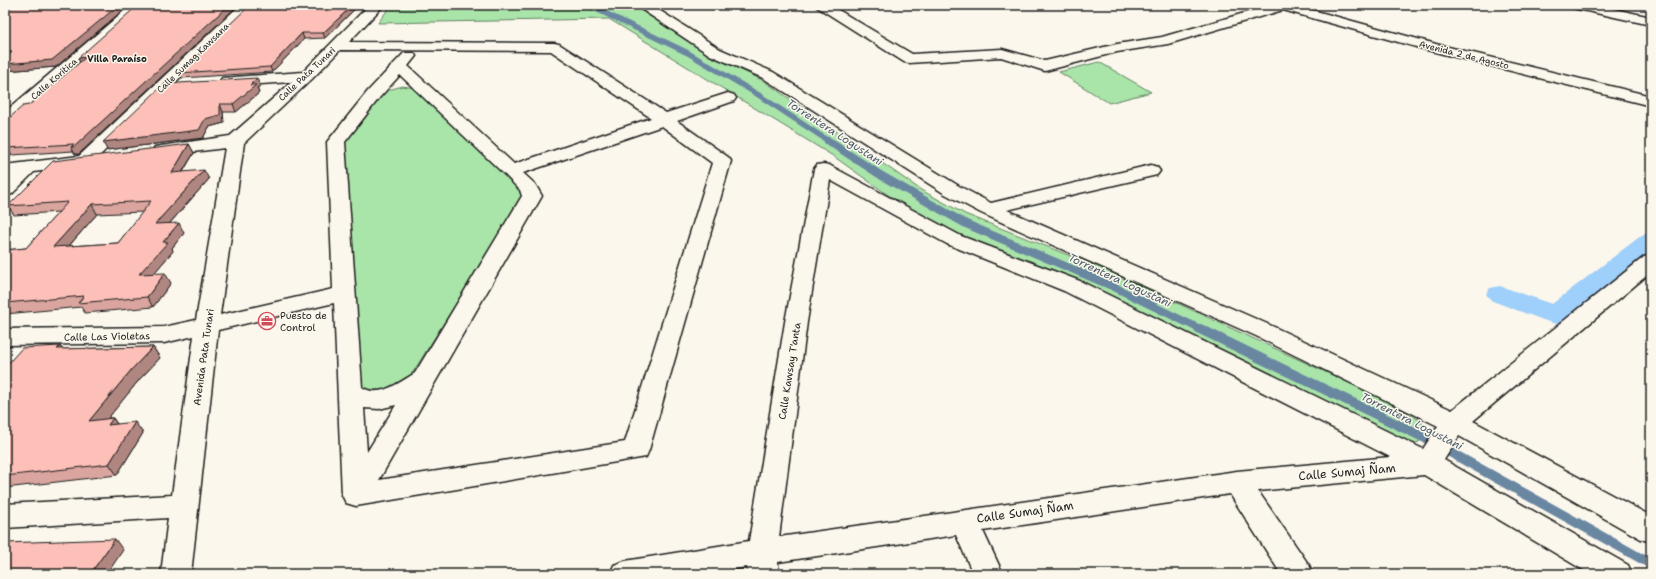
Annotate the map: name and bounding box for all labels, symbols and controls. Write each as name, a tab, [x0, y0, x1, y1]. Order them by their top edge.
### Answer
street label: Calle Sumag Kawsana	[154, 20, 232, 96]
street label: Avenida 2 de Agosto	[1418, 38, 1510, 72]
street label: Calle Pata Tunari	[276, 44, 338, 104]
district label: Villa Paraíso	[87, 53, 147, 65]
street label: Calle Koritica	[28, 55, 80, 102]
water label: Torrentera Logustani	[784, 96, 887, 170]
water label: Torrentera Logustani	[1066, 250, 1175, 311]
street label: Avenida Pata Tunari	[190, 308, 217, 406]
place label: Puesto de Control	[280, 309, 327, 334]
office icon: Puesto de Control	[257, 311, 277, 331]
street label: Calle Kawsay T'anta	[775, 321, 804, 421]
street label: Calle Las Violetas	[64, 329, 150, 344]
water label: Torrentera Logustani	[1358, 389, 1466, 454]
street label: Calle Sumaj Ñam	[1298, 460, 1396, 484]
street label: Calle Sumaj Ñam	[976, 497, 1074, 527]

